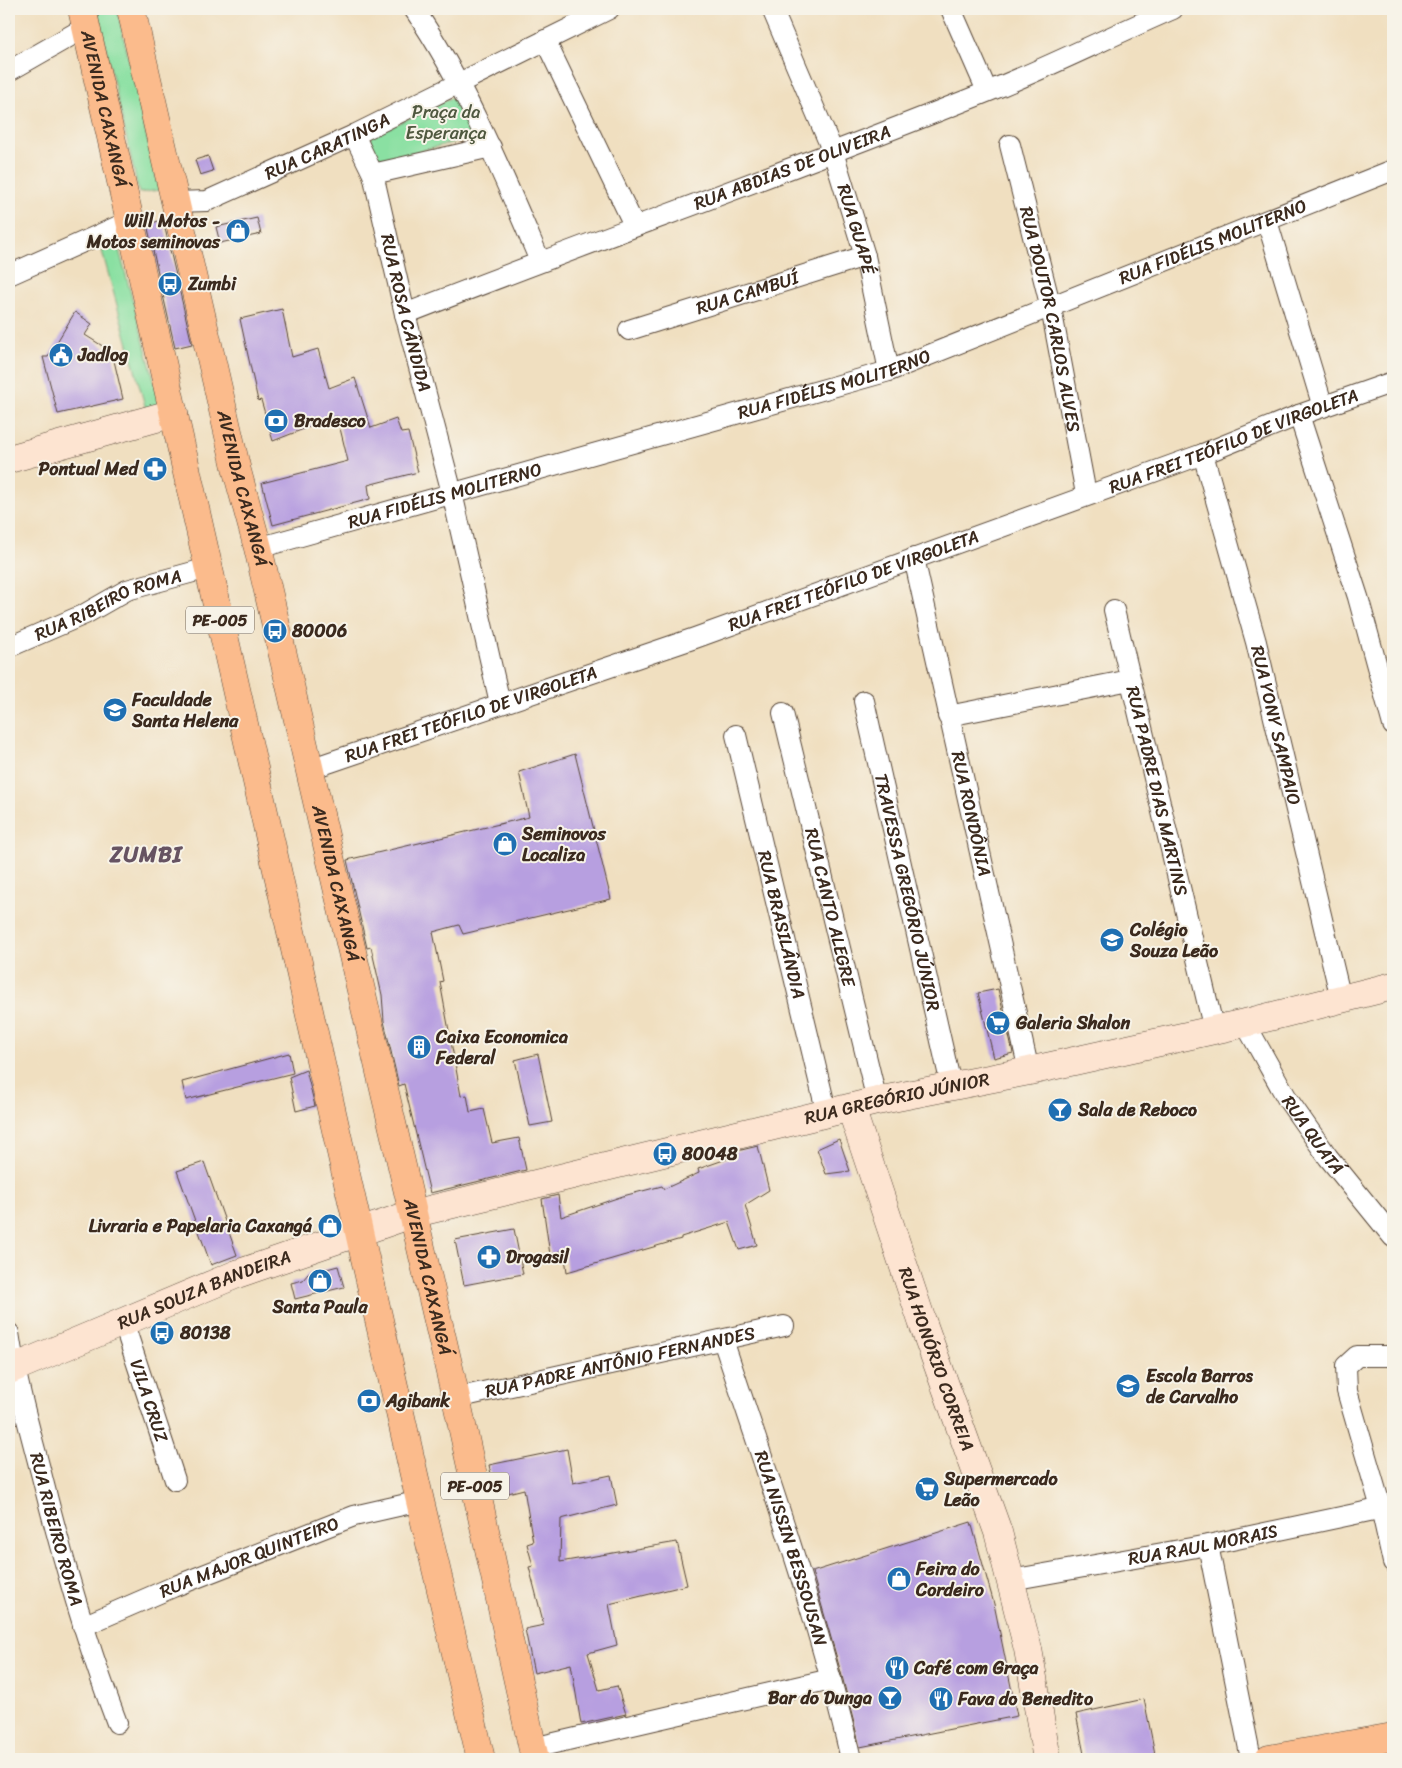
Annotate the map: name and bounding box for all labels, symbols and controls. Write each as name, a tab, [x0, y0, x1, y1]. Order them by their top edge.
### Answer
street label: AVENIDA CAXANGÁ	[71, 26, 138, 192]
park label: Praça da Esperança	[405, 96, 487, 149]
street label: RUA CARATINGA	[259, 104, 395, 189]
street label: RUA ABDIAS DE OLIVEIRA	[689, 115, 896, 219]
street label: RUA GUAPÉ	[828, 180, 885, 278]
street label: RUA FIDÉLIS MOLITERNO	[1114, 190, 1312, 294]
street label: RUA DOUTOR CARLOS ALVES	[1010, 203, 1090, 435]
place label: Will Motos - Motos seminovas	[86, 205, 221, 258]
shop icon: Will Motos - Motos seminovas	[225, 218, 251, 244]
street label: RUA ROSA CÂNDIDA	[371, 231, 441, 395]
street label: RUA CAMBUÍ	[692, 261, 805, 324]
place label: Zumbi	[187, 268, 237, 300]
bus stop icon: Zumbi	[157, 271, 183, 297]
place label: Jadlog	[77, 339, 128, 371]
street label: RUA FIDÉLIS MOLITERNO	[734, 340, 936, 429]
public building icon: Jadlog	[48, 342, 74, 368]
street label: RUA FREI TEÓFILO DE VIRGOLETA	[1104, 379, 1363, 503]
place label: Bradesco	[294, 405, 366, 437]
street label: AVENIDA CAXANGÁ	[207, 406, 278, 572]
bank icon: Bradesco	[263, 408, 289, 434]
place label: Pontual Med	[38, 453, 140, 485]
street label: RUA FIDÉLIS MOLITERNO	[344, 453, 546, 538]
pharmacy icon: Pontual Med	[142, 456, 168, 482]
street label: RUA FREI TEÓFILO DE VIRGOLETA	[723, 521, 983, 641]
street label: RUA RIBEIRO ROMA	[29, 560, 185, 650]
road number: PE-005	[186, 606, 254, 634]
place label: 80006	[291, 615, 347, 647]
bus stop icon: 80006	[262, 618, 288, 644]
street label: RUA YONY SAMPAIO	[1241, 642, 1310, 808]
street label: RUA FREI TEÓFILO DE VIRGOLETA	[341, 656, 601, 772]
street label: RUA PADRE DIAS MARTINS	[1117, 683, 1198, 899]
place label: Faculdade Santa Helena	[131, 684, 239, 737]
school or university icon: Faculdade Santa Helena	[102, 697, 128, 723]
street label: RUA RONDÔNIA	[942, 748, 1001, 879]
street label: TRAVESSA GREGÓRIO JÚNIOR	[865, 770, 950, 1014]
street label: AVENIDA CAXANGÁ	[302, 801, 370, 967]
place label: Seminovos Localiza	[521, 818, 606, 871]
street label: RUA CANTO ALEGRE	[795, 825, 865, 991]
shop icon: Seminovos Localiza	[492, 831, 518, 857]
district label: ZUMBI	[108, 835, 184, 874]
street label: RUA BRASILÂNDIA	[748, 847, 815, 1002]
place label: Colégio Souza Leão	[1129, 914, 1219, 967]
school or university icon: Colégio Souza Leão	[1099, 927, 1125, 953]
place label: Galeria Shalon	[1015, 1007, 1131, 1039]
supermarket icon: Galeria Shalon	[985, 1010, 1011, 1036]
place label: Caixa Economica Federal	[435, 1021, 568, 1074]
building icon: Caixa Economica Federal	[406, 1034, 432, 1060]
street label: RUA GREGÓRIO JÚNIOR	[801, 1063, 992, 1134]
street label: RUA QUATÁ	[1273, 1088, 1354, 1184]
place label: Sala de Reboco	[1077, 1094, 1197, 1126]
bar icon: Sala de Reboco	[1047, 1097, 1073, 1123]
place label: 80048	[681, 1138, 738, 1170]
bus stop icon: 80048	[652, 1141, 678, 1167]
street label: AVENIDA CAXANGÁ	[394, 1194, 462, 1360]
place label: Livraria e Papelaria Caxangá	[89, 1210, 312, 1242]
shop icon: Livraria e Papelaria Caxangá	[317, 1213, 343, 1239]
street label: RUA SOUZA BANDEIRA	[112, 1241, 295, 1339]
place label: Drogasil	[506, 1241, 570, 1273]
pharmacy icon: Drogasil	[476, 1244, 502, 1270]
street label: RUA HONÓRIO CORREIA	[889, 1263, 984, 1455]
shop icon: Santa Paula	[307, 1268, 333, 1294]
place label: Santa Paula	[271, 1291, 368, 1323]
place label: 80138	[179, 1317, 231, 1349]
street label: RUA PADRE ANTÔNIO FERNANDES	[482, 1317, 758, 1407]
bus stop icon: 80138	[149, 1320, 175, 1346]
street label: VILA CRUZ	[121, 1355, 178, 1447]
place label: Escola Barros de Carvalho	[1146, 1360, 1254, 1413]
school or university icon: Escola Barros de Carvalho	[1115, 1373, 1141, 1399]
place label: Agibank	[385, 1385, 450, 1417]
bank icon: Agibank	[356, 1388, 382, 1414]
street label: RUA NISSIN BESSOUSAN	[745, 1446, 837, 1650]
street label: RUA RIBEIRO ROMA	[20, 1449, 92, 1610]
place label: Supermercado Leão	[943, 1463, 1058, 1516]
road number: PE-005	[441, 1472, 509, 1500]
supermarket icon: Supermercado Leão	[914, 1476, 940, 1502]
street label: RUA MAJOR QUINTEIRO	[154, 1507, 344, 1607]
street label: RUA RAUL MORAIS	[1126, 1515, 1281, 1575]
place label: Feira do Cordeiro	[915, 1553, 985, 1606]
shop icon: Feira do Cordeiro	[886, 1566, 912, 1592]
place label: Café com Graça	[913, 1652, 1038, 1684]
restaurant icon: Café com Graça	[884, 1655, 910, 1681]
place label: Bar do Dunga	[768, 1682, 872, 1714]
place label: Fava do Benedito	[957, 1683, 1094, 1715]
bar icon: Bar do Dunga	[877, 1685, 903, 1711]
restaurant icon: Fava do Benedito	[928, 1686, 954, 1712]

